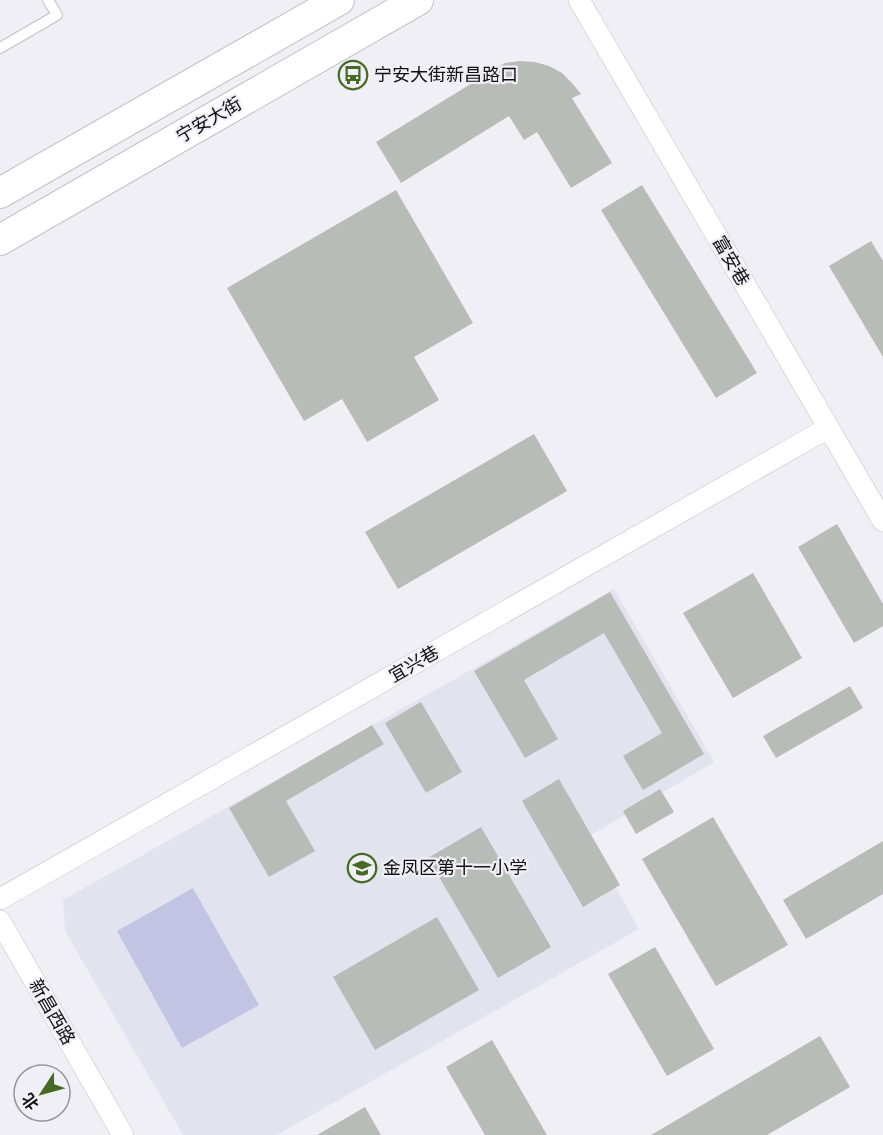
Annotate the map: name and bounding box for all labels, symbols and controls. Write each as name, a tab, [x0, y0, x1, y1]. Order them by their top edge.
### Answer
bus stop icon: 宁安大街新昌路口	[337, 59, 369, 91]
place label: 宁安大街新昌路口	[374, 64, 518, 86]
street label: 宁安大街	[172, 92, 246, 148]
street label: 富安巷	[708, 232, 754, 290]
street label: 宜兴巷	[385, 641, 443, 687]
school or university icon: 金凤区第十一小学	[346, 852, 378, 884]
place label: 金凤区第十一小学	[383, 857, 527, 879]
street label: 新昌西路	[24, 975, 80, 1049]
north arrow	[12, 1063, 72, 1123]
text: 北	[18, 1089, 43, 1114]

